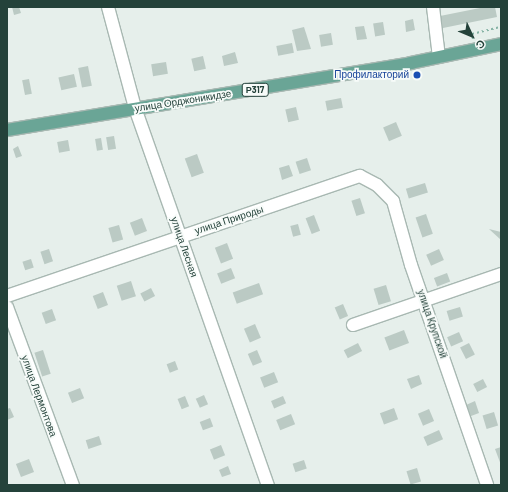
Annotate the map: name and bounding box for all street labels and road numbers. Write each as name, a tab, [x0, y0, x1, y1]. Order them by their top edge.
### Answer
road number: Р317	[241, 83, 269, 97]
street label: улица Орджоникидзе	[134, 87, 232, 115]
street label: улица Природы	[193, 203, 265, 237]
street label: улица Лесная	[168, 215, 200, 279]
street label: улица Крупской	[415, 288, 449, 360]
street label: улица Лермонтова	[19, 354, 59, 438]

